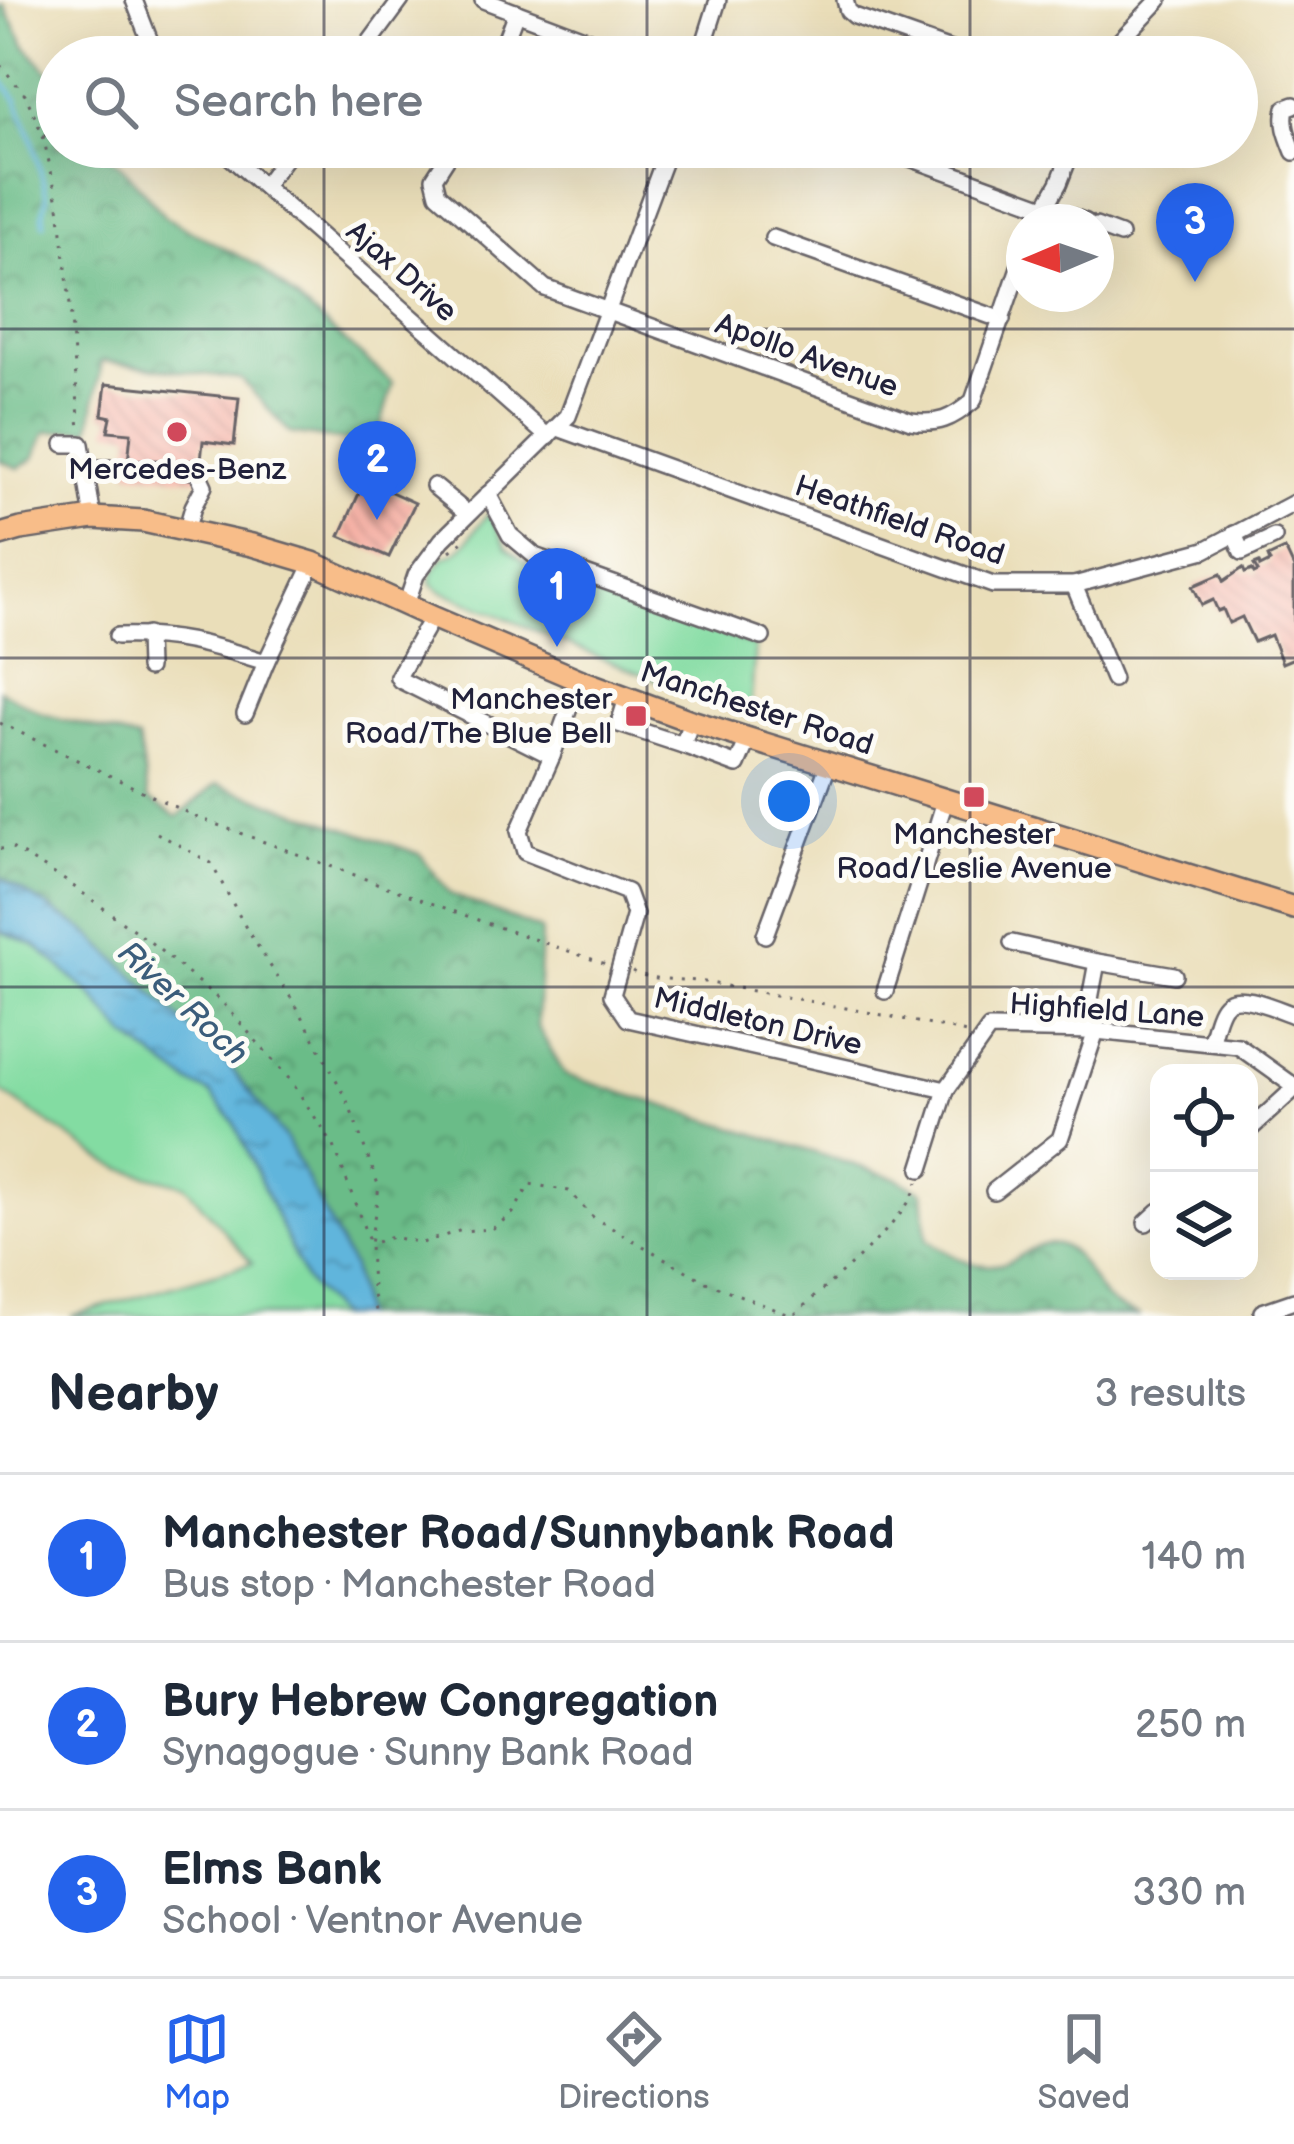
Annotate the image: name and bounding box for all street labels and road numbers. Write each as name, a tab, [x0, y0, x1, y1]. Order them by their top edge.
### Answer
street label: Ajax Drive	[339, 214, 464, 330]
street label: Apollo Avenue	[710, 306, 903, 406]
street label: Heathfield Road	[790, 468, 1009, 574]
street label: Manchester Road	[636, 654, 878, 764]
street label: Middleton Drive	[650, 981, 865, 1063]
street label: Highfield Lane	[1008, 986, 1205, 1036]

